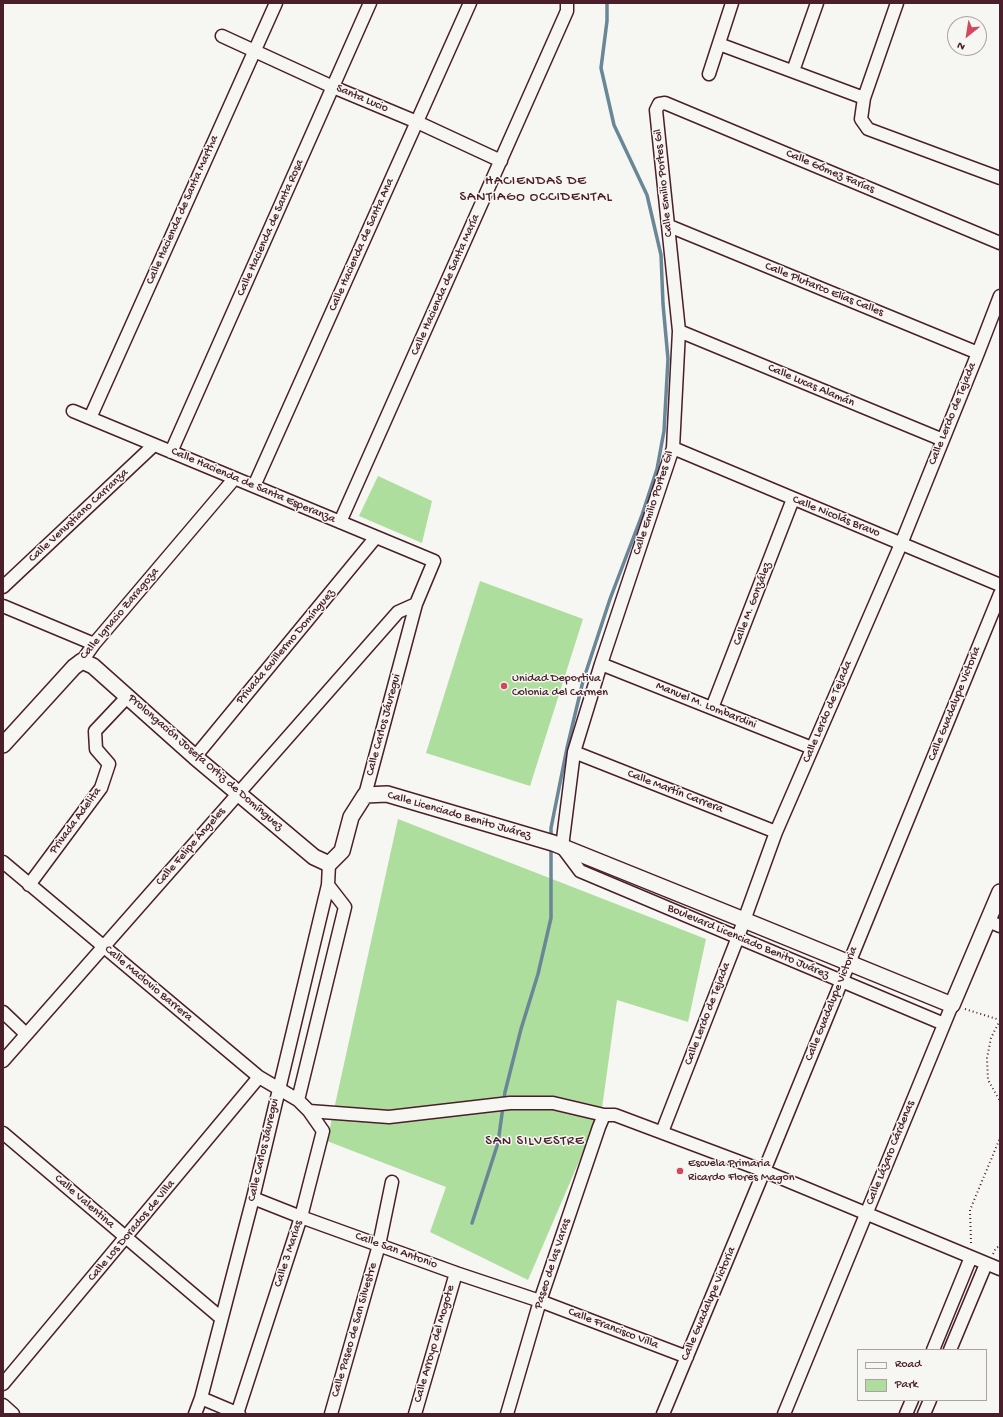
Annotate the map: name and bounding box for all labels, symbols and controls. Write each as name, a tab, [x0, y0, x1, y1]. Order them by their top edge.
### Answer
north arrow	[947, 16, 987, 56]
text: N	[955, 39, 968, 53]
street label: Santa Lucio	[334, 82, 390, 116]
street label: Calle Emilio Portes Gil	[651, 128, 677, 238]
street label: Calle Hacienda de Santa Martha	[144, 133, 222, 287]
street label: Calle Gómez Farías	[784, 147, 876, 197]
street label: Calle Hacienda de Santa Rosa	[234, 157, 308, 299]
district label: HACIENDAS DE SANTIAGO OCCIDENTAL	[459, 174, 613, 206]
street label: Calle Hacienda de Santa Ana	[326, 176, 398, 314]
street label: Calle Hacienda de Santa María	[408, 212, 484, 358]
street label: Calle Plutarco Elías Calles	[762, 260, 886, 320]
street label: Calle Lucas Alamán	[765, 361, 857, 411]
street label: Calle Lerdo de Tejada	[926, 361, 980, 467]
street label: Calle Hacienda de Santa Esperanza	[169, 445, 337, 527]
street label: Calle Emilio Portes Gil	[630, 449, 678, 557]
street label: Calle Venustiano Carranza	[26, 466, 132, 566]
street label: Calle Nicolás Bravo	[790, 493, 882, 541]
street label: Calle M. González	[731, 560, 775, 648]
street label: Calle Ignacio Zaragoza	[77, 565, 163, 663]
street label: Privada Guillermo Domínguez	[234, 586, 338, 708]
street label: Calle Guadalupe Victoria	[925, 645, 985, 763]
street label: Calle Lerdo de Tejada	[800, 659, 856, 765]
street label: Calle Carlos Jáuregui	[363, 672, 405, 778]
place label: Unidad Deportiva Colonia del Carmen	[512, 672, 608, 700]
street label: Manuel M. Lombardini	[654, 679, 758, 733]
marker: Unidad Deportiva Colonia del Carmen	[499, 681, 509, 691]
street label: Prolongación Josefa Ortiz de Domínguez	[124, 692, 286, 834]
street label: Calle Martín Carrera	[625, 767, 725, 817]
street label: Privada Adelita	[47, 785, 105, 857]
street label: Calle Licenciado Benito Juárez	[385, 789, 533, 843]
street label: Calle Felipe Ángeles	[153, 805, 229, 889]
street label: Boulevard Licenciado Benito Juárez	[665, 901, 831, 983]
street label: Calle Maclovio Barrera	[101, 943, 195, 1025]
street label: Calle Guadalupe Victoria	[802, 945, 862, 1063]
street label: Calle Lerdo de Tejada	[682, 960, 734, 1068]
street label: Calle Carlos Jáuregui	[245, 1097, 283, 1203]
street label: Calle Lázaro Cárdenas	[863, 1099, 919, 1207]
district label: SAN SILVESTRE	[485, 1134, 585, 1150]
place label: Escuela Primaria Ricardo Flores Magon	[688, 1157, 794, 1185]
marker: Escuela Primaria Ricardo Flores Magon	[675, 1166, 685, 1176]
street label: Calle Valentina	[51, 1172, 117, 1232]
street label: Calle Los Dorados de Villa	[85, 1177, 179, 1285]
street label: Paseo de las Varas	[532, 1217, 574, 1311]
street label: Calle 3 Marias	[271, 1219, 307, 1289]
street label: Calle San Antonio	[353, 1229, 439, 1273]
street label: Calle Guadalupe Victoria	[678, 1245, 740, 1363]
street label: Calle Paseo de San Silvestre	[329, 1261, 381, 1399]
street label: Calle Arroyo del Mogote	[411, 1284, 459, 1404]
street label: Calle Francisco Villa	[566, 1305, 660, 1353]
legend	[857, 1349, 987, 1401]
text: Road	[895, 1358, 921, 1372]
text: Park	[895, 1378, 918, 1392]

